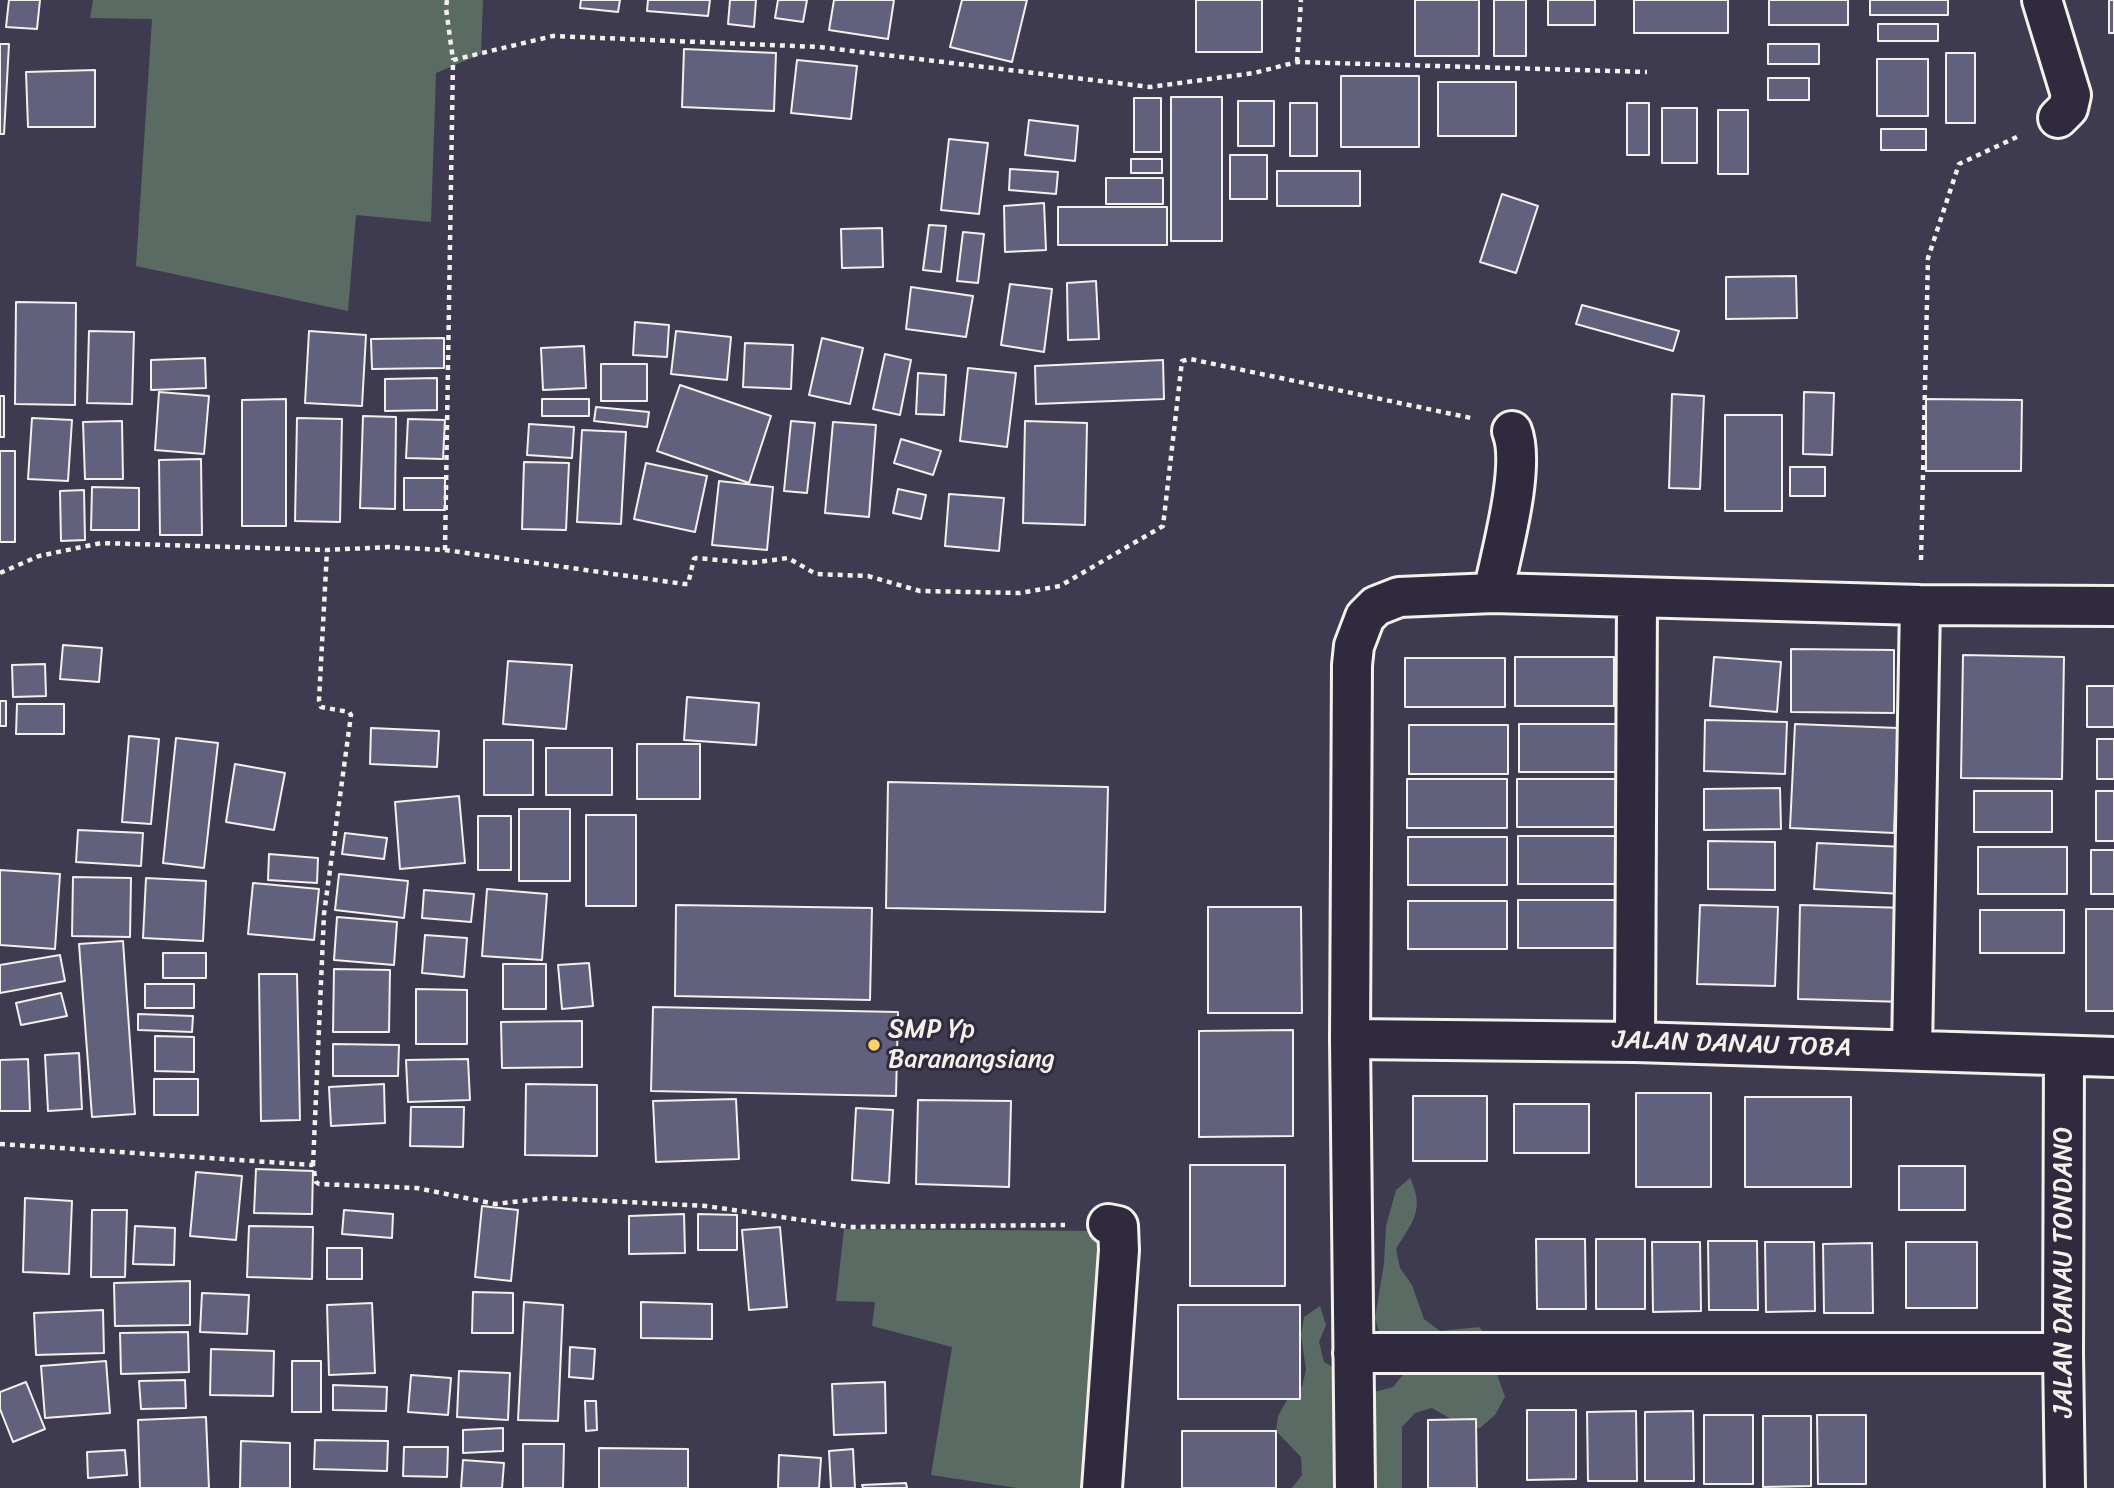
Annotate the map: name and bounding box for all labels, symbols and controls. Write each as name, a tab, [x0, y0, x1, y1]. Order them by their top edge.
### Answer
place label: SMP Yp Baranangsiang	[888, 1014, 1055, 1076]
street label: JALAN DANAU TOBA	[1612, 1025, 1852, 1065]
marker: SMP Yp Baranangsiang	[866, 1037, 882, 1053]
street label: JALAN DANAU TONDANO	[2048, 1126, 2080, 1418]

